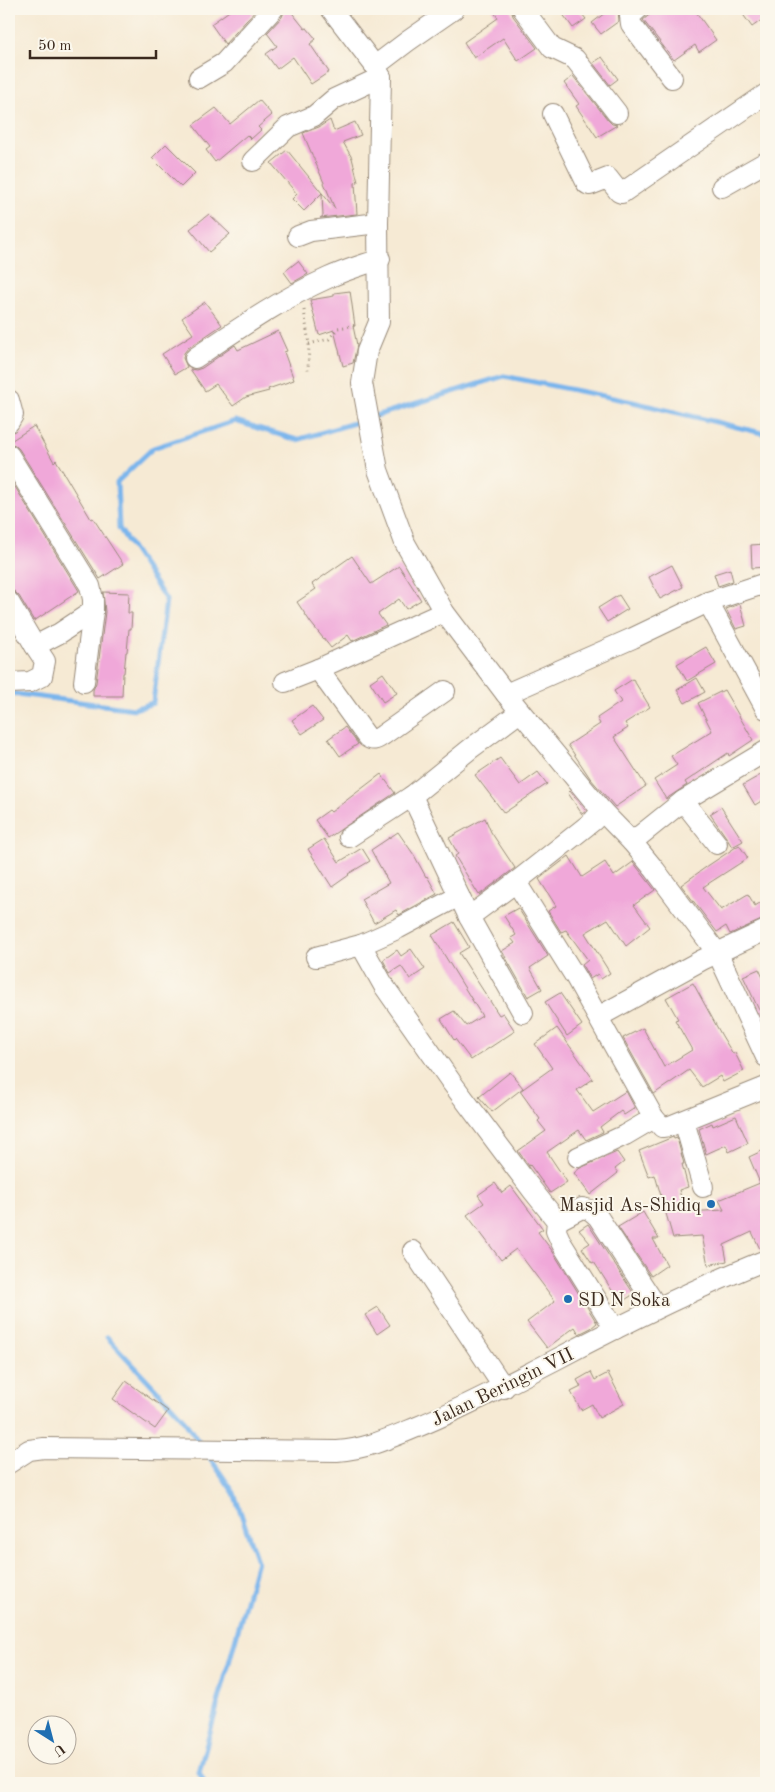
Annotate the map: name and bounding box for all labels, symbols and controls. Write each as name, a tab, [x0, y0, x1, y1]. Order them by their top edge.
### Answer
scale bar	[30, 28, 156, 60]
text: 50 m	[38, 39, 72, 54]
place label: Masjid As-Shidiq	[559, 1197, 701, 1216]
marker: Masjid As-Shidiq	[705, 1198, 717, 1210]
place label: SD N Soka	[578, 1292, 671, 1311]
marker: SD N Soka	[562, 1293, 574, 1305]
street label: Jalan Beringin VII	[429, 1346, 577, 1431]
north arrow	[28, 1714, 78, 1764]
text: U	[50, 1741, 68, 1759]

